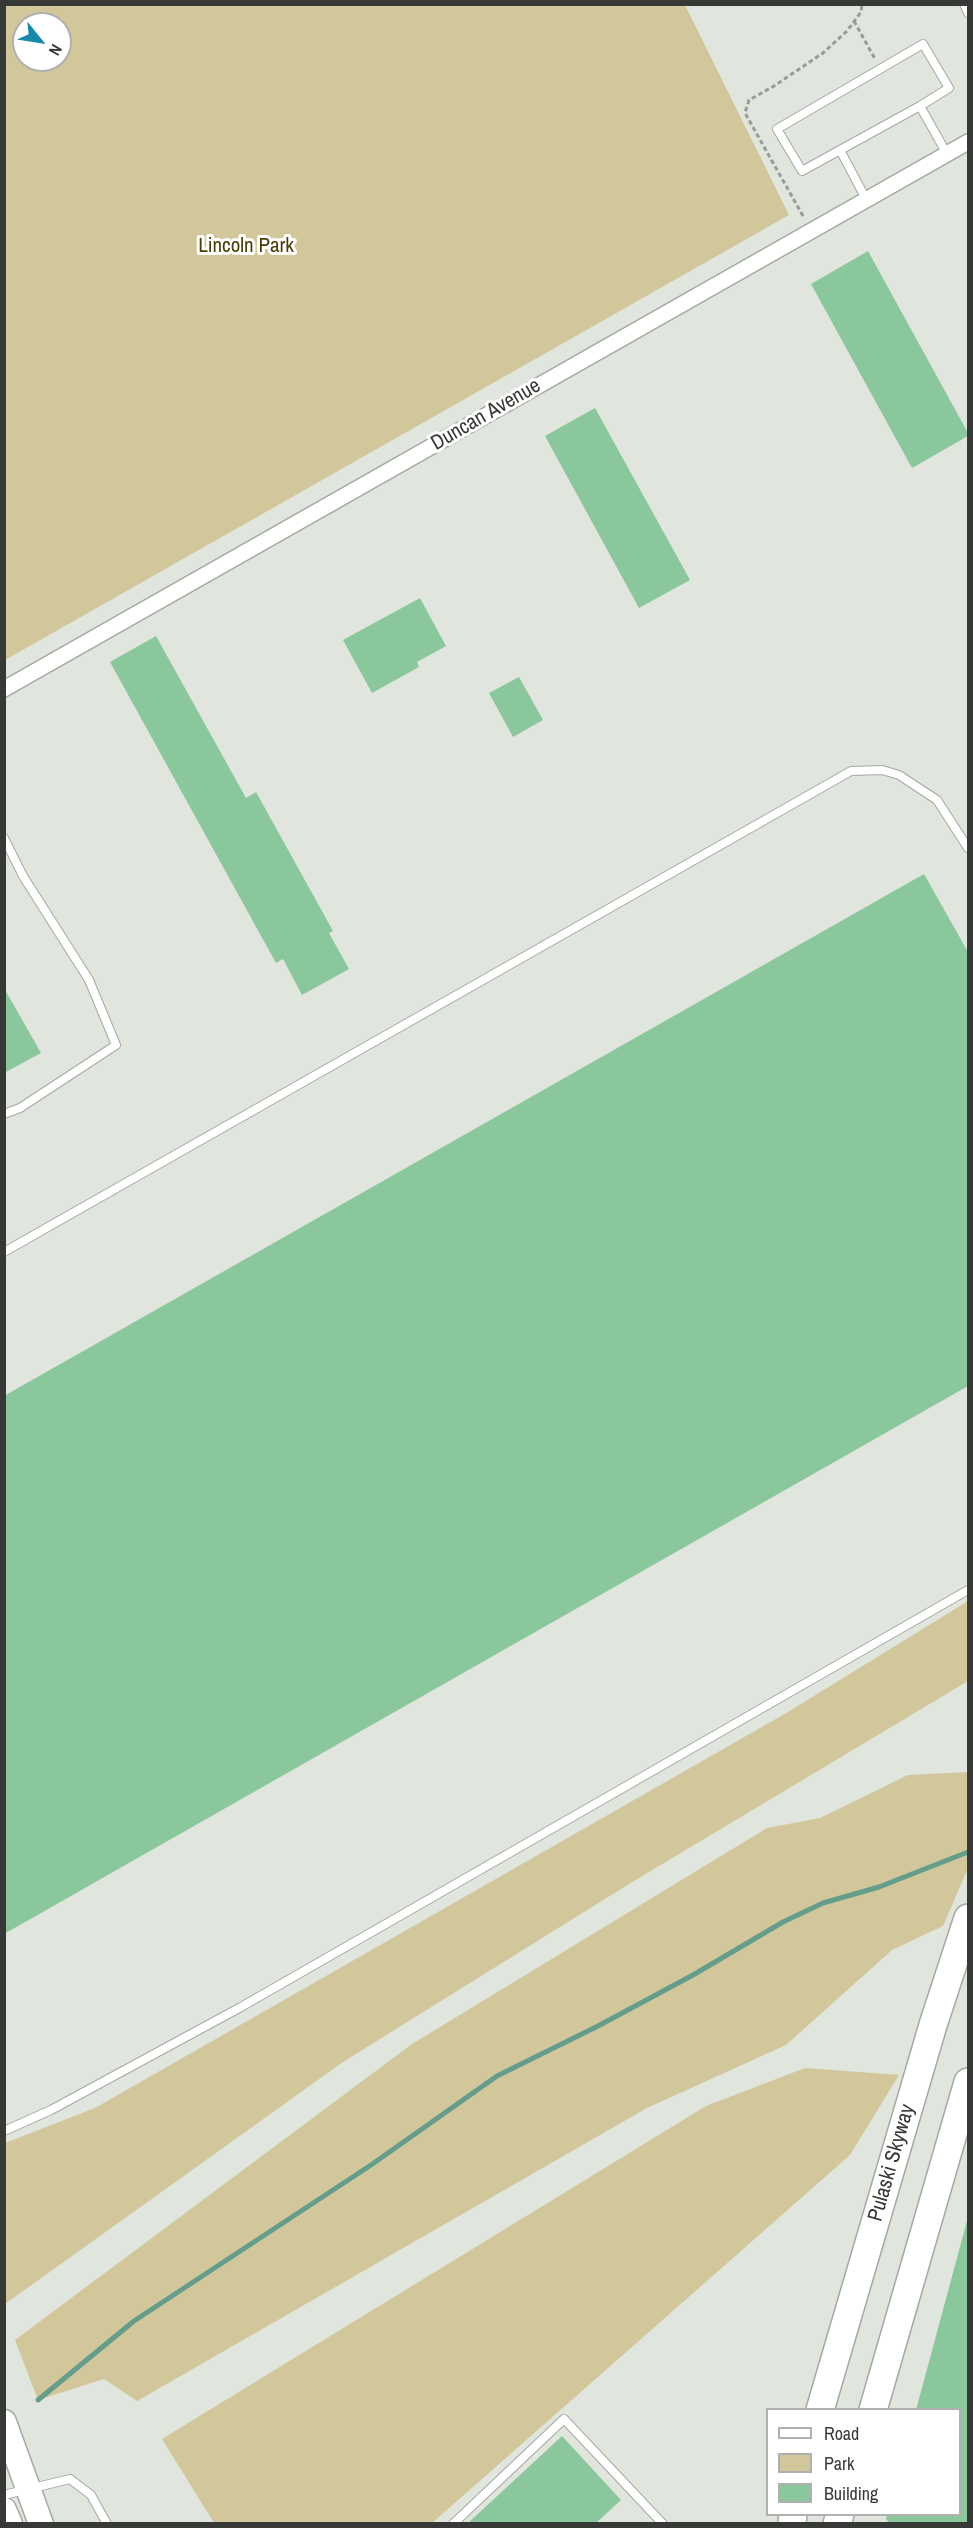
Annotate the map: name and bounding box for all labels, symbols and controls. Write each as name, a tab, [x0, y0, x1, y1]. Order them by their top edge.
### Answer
north arrow	[12, 12, 72, 72]
text: N	[44, 40, 68, 60]
park label: Lincoln Park	[198, 233, 294, 259]
street label: Duncan Avenue	[427, 374, 545, 456]
street label: Pulaski Skyway	[863, 2102, 921, 2224]
legend	[766, 2408, 961, 2516]
text: Road	[824, 2421, 859, 2446]
text: Park	[824, 2451, 854, 2476]
text: Building	[824, 2481, 878, 2506]

